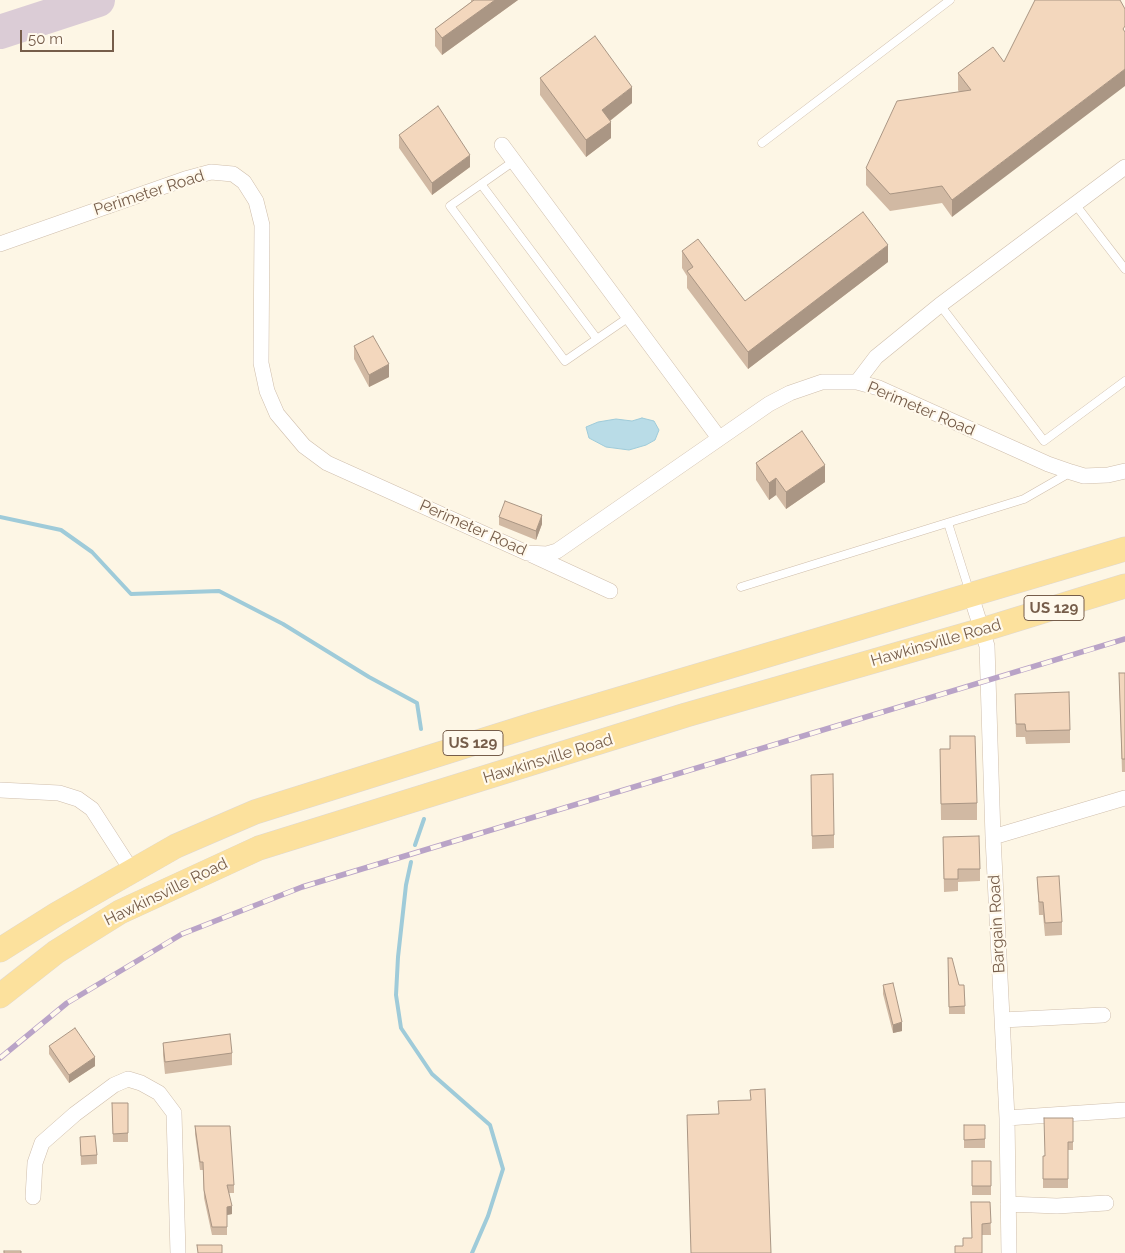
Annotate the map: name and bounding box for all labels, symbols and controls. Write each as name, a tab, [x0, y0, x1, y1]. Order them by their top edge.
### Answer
scale bar	[22, 20, 116, 52]
text: 50 m	[28, 30, 63, 48]
street label: Perimeter Road	[91, 166, 207, 220]
street label: Perimeter Road	[864, 378, 978, 440]
street label: Perimeter Road	[417, 496, 529, 560]
road number: US 129	[1024, 596, 1084, 620]
street label: Hawkinsville Road	[869, 615, 1003, 671]
road number: US 129	[443, 730, 503, 756]
street label: Hawkinsville Road	[481, 730, 615, 788]
street label: Hawkinsville Road	[101, 854, 231, 930]
street label: Bargain Road	[985, 874, 1009, 974]

